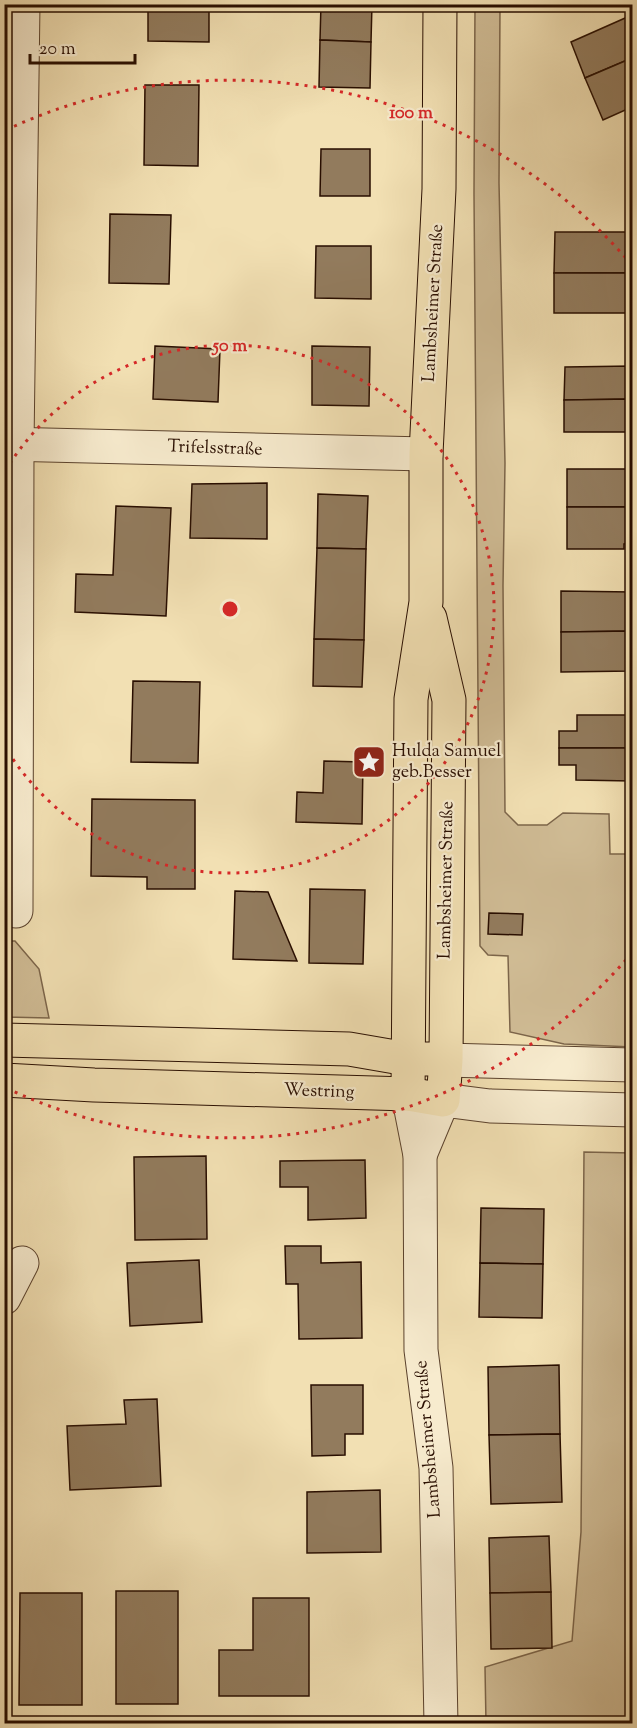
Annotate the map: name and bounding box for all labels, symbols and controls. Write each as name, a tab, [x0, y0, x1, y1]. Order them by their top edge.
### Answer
scale bar	[30, 27, 135, 65]
text: 20 m	[39, 37, 76, 63]
text: 100 m	[389, 101, 433, 127]
street label: Lambsheimer Straße	[417, 223, 451, 383]
text: 50 m	[211, 334, 247, 360]
street label: Trifelsstraße	[167, 434, 263, 464]
centre of rings	[220, 599, 240, 619]
place label: Hulda Samuel geb.Besser	[392, 739, 501, 786]
place icon: Hulda Samuel geb.Besser	[351, 744, 387, 780]
street label: Lambsheimer Straße	[433, 801, 461, 959]
street label: Westring	[283, 1078, 355, 1106]
street label: Lambsheimer Straße	[409, 1359, 449, 1519]

